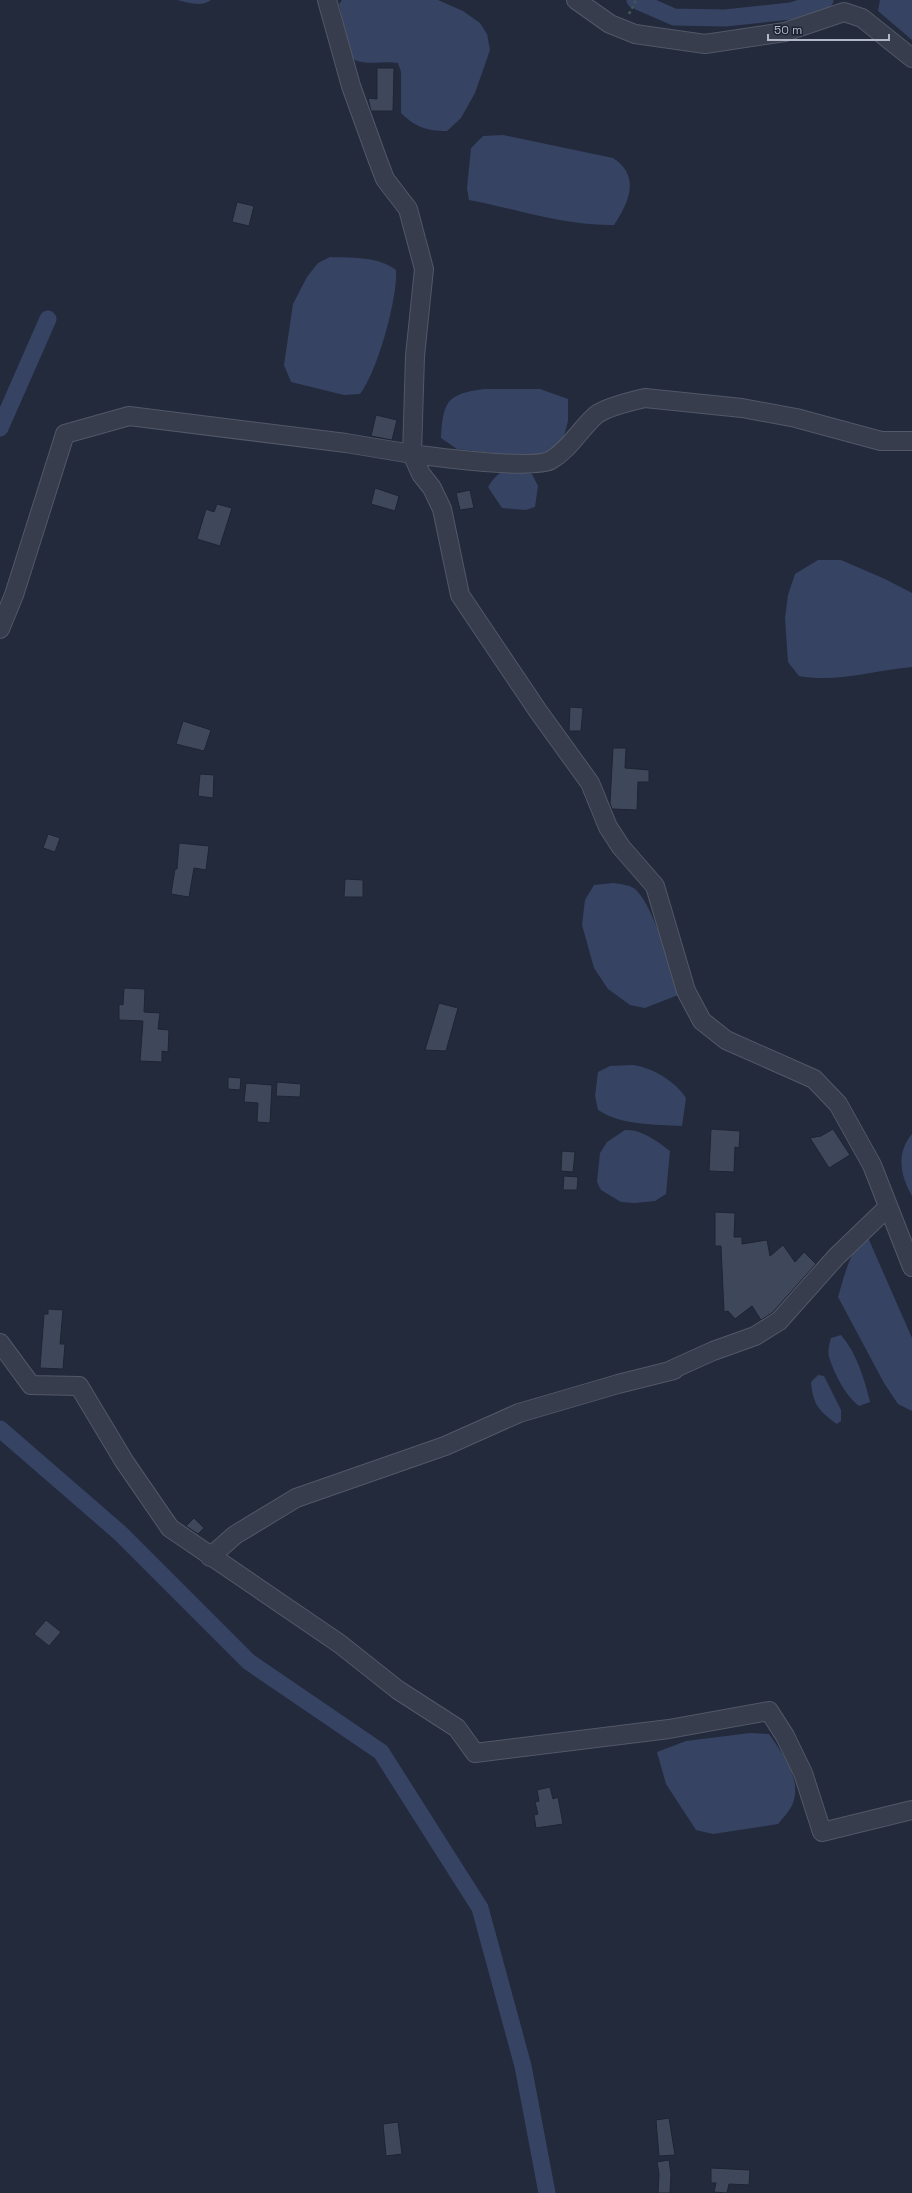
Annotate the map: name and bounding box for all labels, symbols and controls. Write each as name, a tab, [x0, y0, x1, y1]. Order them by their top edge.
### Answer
scale bar	[768, 16, 889, 42]
text: 50 m	[774, 22, 802, 38]

